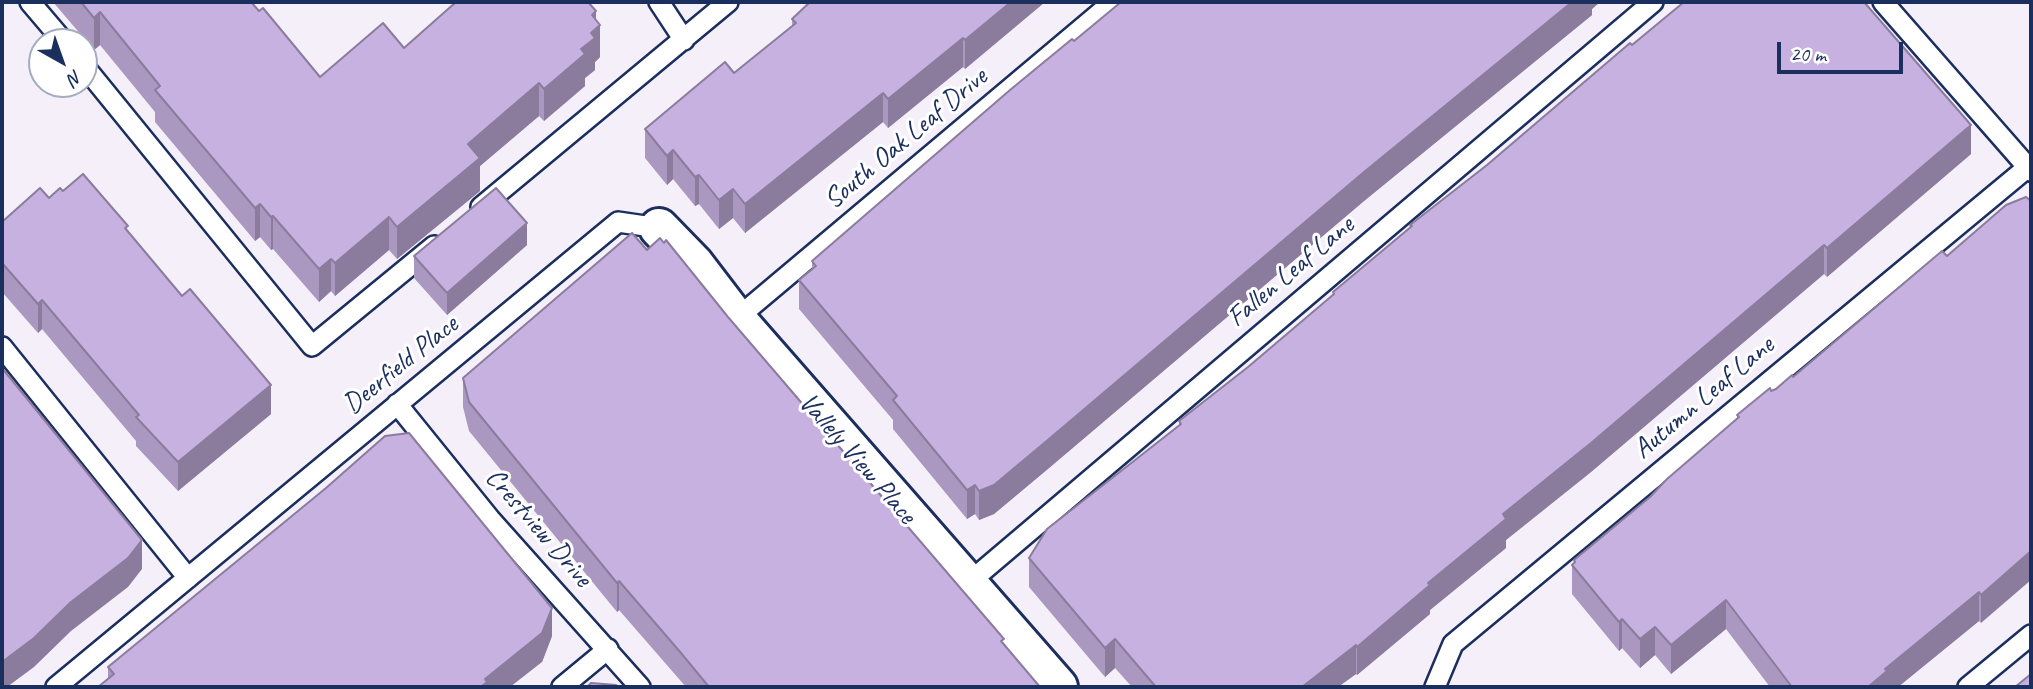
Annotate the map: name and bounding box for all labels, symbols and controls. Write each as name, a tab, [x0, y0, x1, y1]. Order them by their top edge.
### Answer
north arrow	[28, 28, 98, 98]
scale bar	[1781, 28, 1907, 72]
text: 20 m	[1790, 41, 1826, 67]
street label: South Oak Leaf Drive	[817, 61, 995, 217]
text: N	[63, 65, 87, 91]
street label: Fallen Leaf Lane	[1221, 209, 1361, 335]
street label: Deerfield Place	[337, 308, 465, 422]
street label: Autumn Leaf Lane	[1627, 329, 1781, 467]
street label: Vallely View Place	[791, 387, 923, 531]
street label: Crestview Drive	[477, 462, 599, 594]

